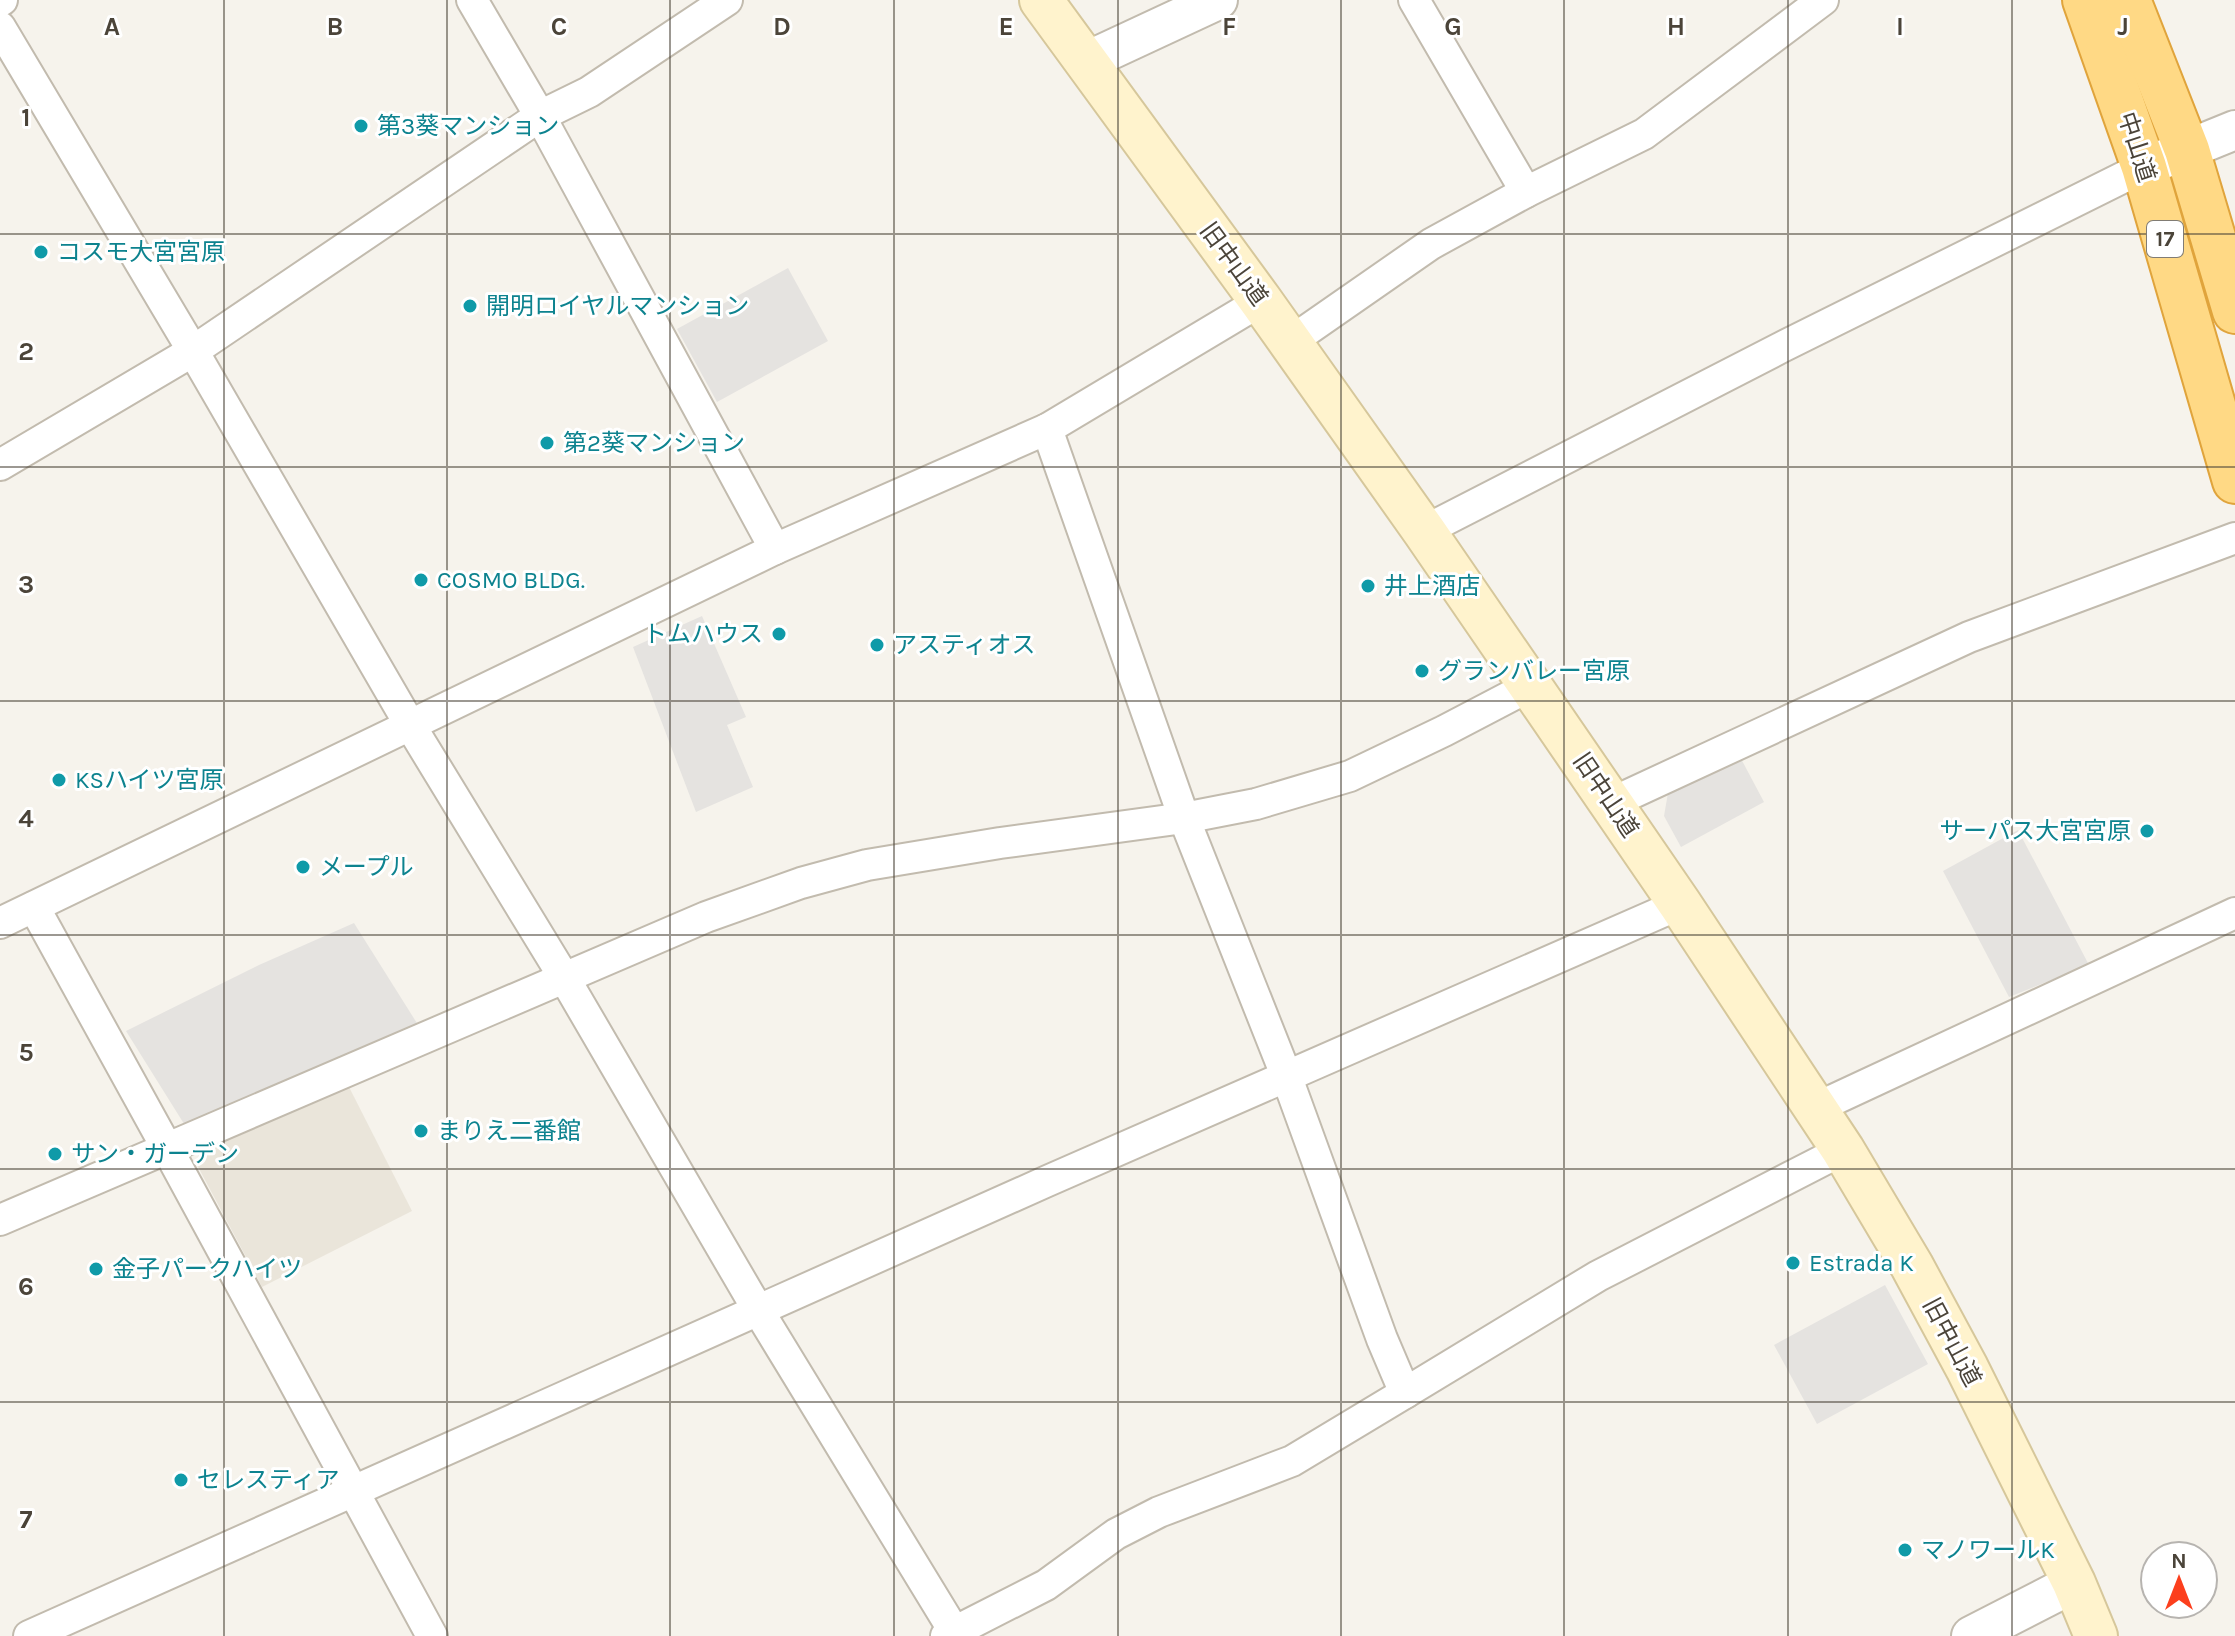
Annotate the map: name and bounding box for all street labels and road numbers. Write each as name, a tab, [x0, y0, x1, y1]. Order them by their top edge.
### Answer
street label: 中山道	[2113, 108, 2161, 186]
street label: 旧中山道	[1194, 217, 1274, 311]
road number: 17	[2147, 221, 2183, 257]
street label: 旧中山道	[1568, 747, 1644, 843]
street label: 旧中山道	[1917, 1293, 1987, 1391]

